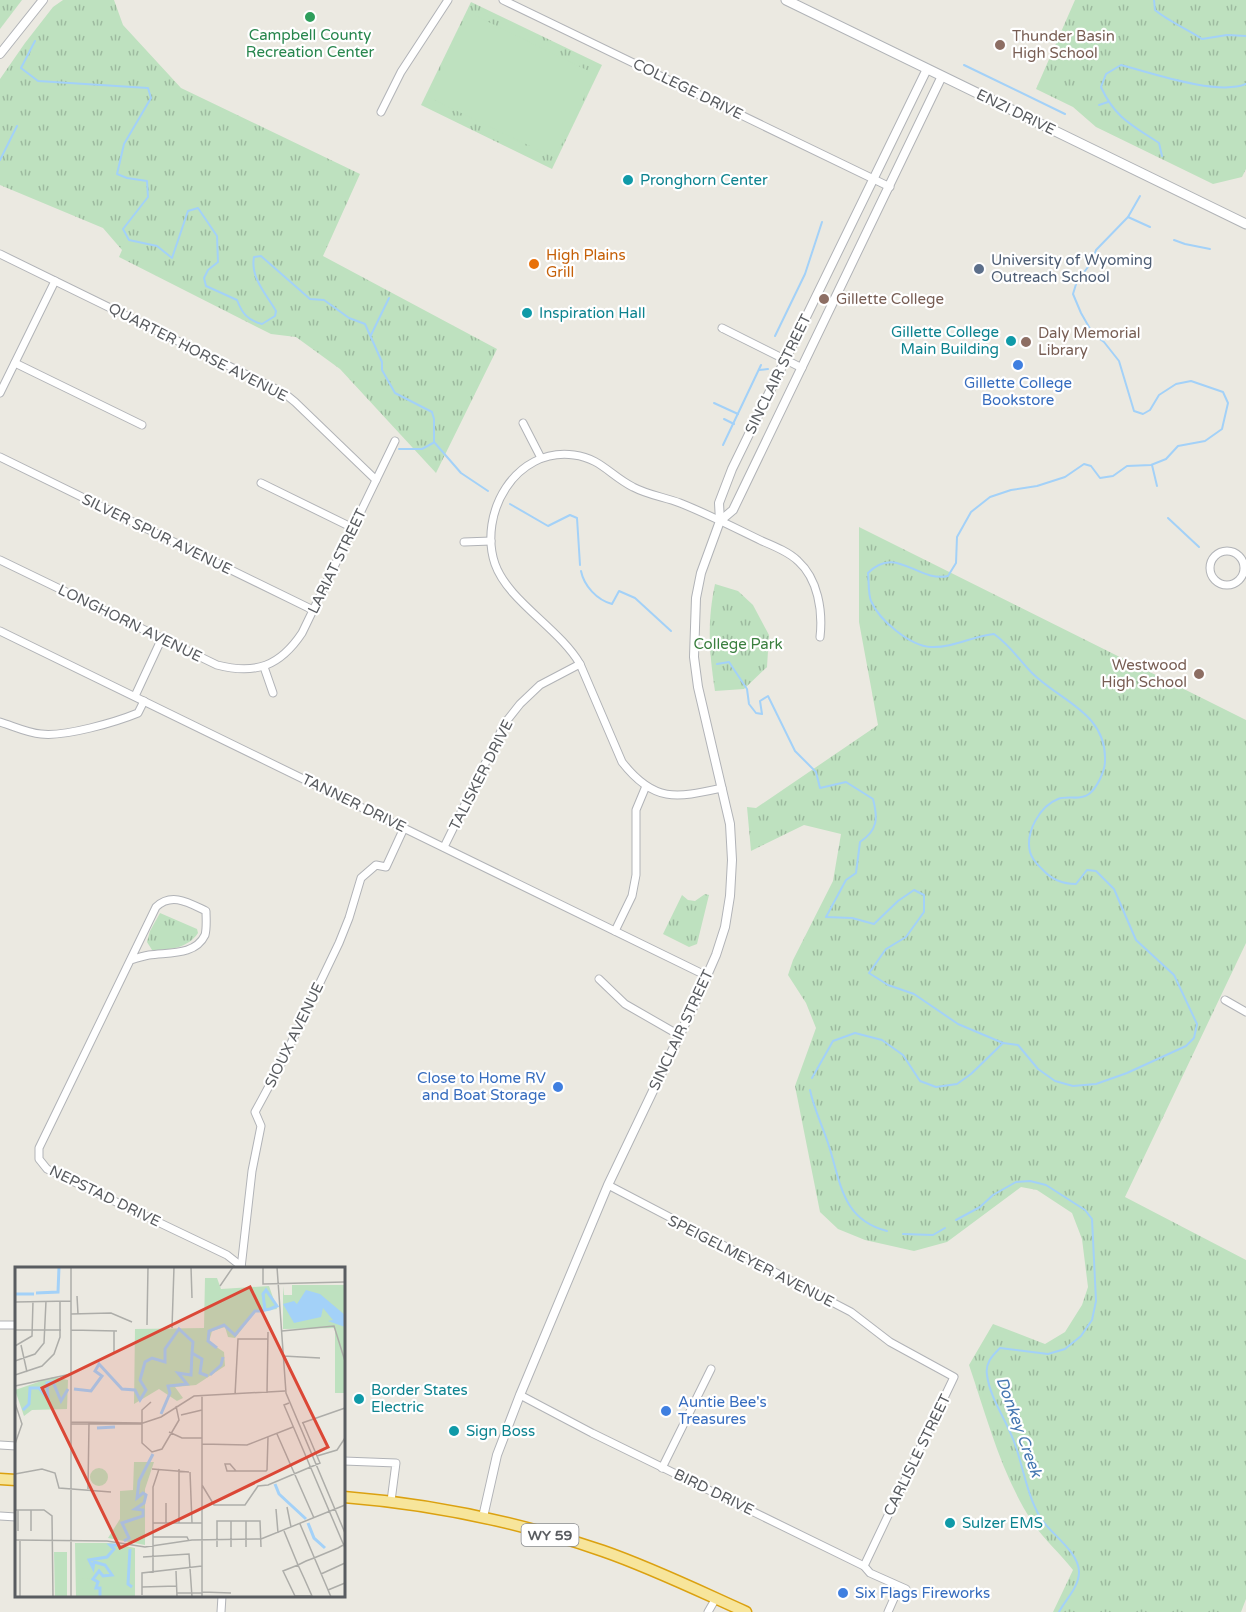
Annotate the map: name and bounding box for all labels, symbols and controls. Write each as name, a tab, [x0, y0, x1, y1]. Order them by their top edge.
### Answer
marker: Campbell County Recreation Center	[303, 10, 317, 24]
place label: Campbell County Recreation Center	[246, 26, 375, 61]
place label: Thunder Basin High School	[1012, 27, 1115, 62]
marker: Thunder Basin High School	[993, 38, 1007, 52]
street label: COLLEGE DRIVE	[630, 55, 746, 123]
street label: ENZI DRIVE	[974, 85, 1058, 139]
place label: Pronghorn Center	[640, 171, 768, 189]
marker: Pronghorn Center	[621, 173, 635, 187]
place label: High Plains Grill	[546, 246, 626, 281]
place label: University of Wyoming Outreach School	[991, 251, 1152, 286]
marker: High Plains Grill	[527, 257, 541, 271]
marker: University of Wyoming Outreach School	[972, 262, 986, 276]
place label: Gillette College	[836, 290, 944, 308]
marker: Gillette College	[817, 292, 831, 306]
street label: QUARTER HORSE AVENUE	[105, 299, 291, 405]
place label: Inspiration Hall	[539, 304, 646, 322]
marker: Inspiration Hall	[520, 306, 534, 320]
street label: SINCLAIR STREET	[741, 311, 815, 437]
place label: Gillette College Main Building	[891, 323, 999, 358]
place label: Daly Memorial Library	[1038, 324, 1141, 359]
marker: Gillette College Main Building	[1004, 334, 1018, 348]
marker: Daly Memorial Library	[1019, 335, 1033, 349]
marker: Gillette College Bookstore	[1011, 358, 1025, 372]
place label: Gillette College Bookstore	[964, 374, 1072, 409]
street label: SILVER SPUR AVENUE	[79, 490, 235, 578]
street label: LARIAT STREET	[304, 506, 370, 616]
street label: LONGHORN AVENUE	[55, 580, 205, 666]
park label: College Park	[693, 635, 783, 653]
place label: Westwood High School	[1101, 656, 1187, 691]
marker: Westwood High School	[1192, 667, 1206, 681]
street label: TALISKER DRIVE	[445, 717, 517, 833]
street label: TANNER DRIVE	[299, 770, 409, 836]
street label: SINCLAIR STREET	[645, 967, 717, 1093]
street label: SIOUX AVENUE	[261, 980, 327, 1090]
place label: Close to Home RV and Boat Storage	[417, 1069, 547, 1104]
marker: Close to Home RV and Boat Storage	[551, 1080, 565, 1094]
street label: NEPSTAD DRIVE	[47, 1161, 163, 1231]
street label: SPEIGELMEYER AVENUE	[665, 1211, 837, 1311]
inset map	[15, 1267, 345, 1597]
water label: Donkey Creek	[992, 1374, 1047, 1481]
place label: Border States Electric	[371, 1381, 468, 1416]
street label: CARLISLE STREET	[880, 1391, 954, 1519]
marker: Border States Electric	[352, 1392, 366, 1406]
place label: Auntie Bee's Treasures	[678, 1393, 767, 1428]
marker: Auntie Bee's Treasures	[659, 1404, 673, 1418]
place label: Sign Boss	[466, 1422, 535, 1440]
marker: Sign Boss	[447, 1424, 461, 1438]
street label: BIRD DRIVE	[671, 1465, 757, 1519]
place label: Sulzer EMS	[962, 1514, 1043, 1532]
marker: Sulzer EMS	[943, 1516, 957, 1530]
road number: WY 59	[522, 1524, 578, 1546]
place label: Six Flags Fireworks	[855, 1584, 990, 1602]
marker: Six Flags Fireworks	[836, 1586, 850, 1600]

